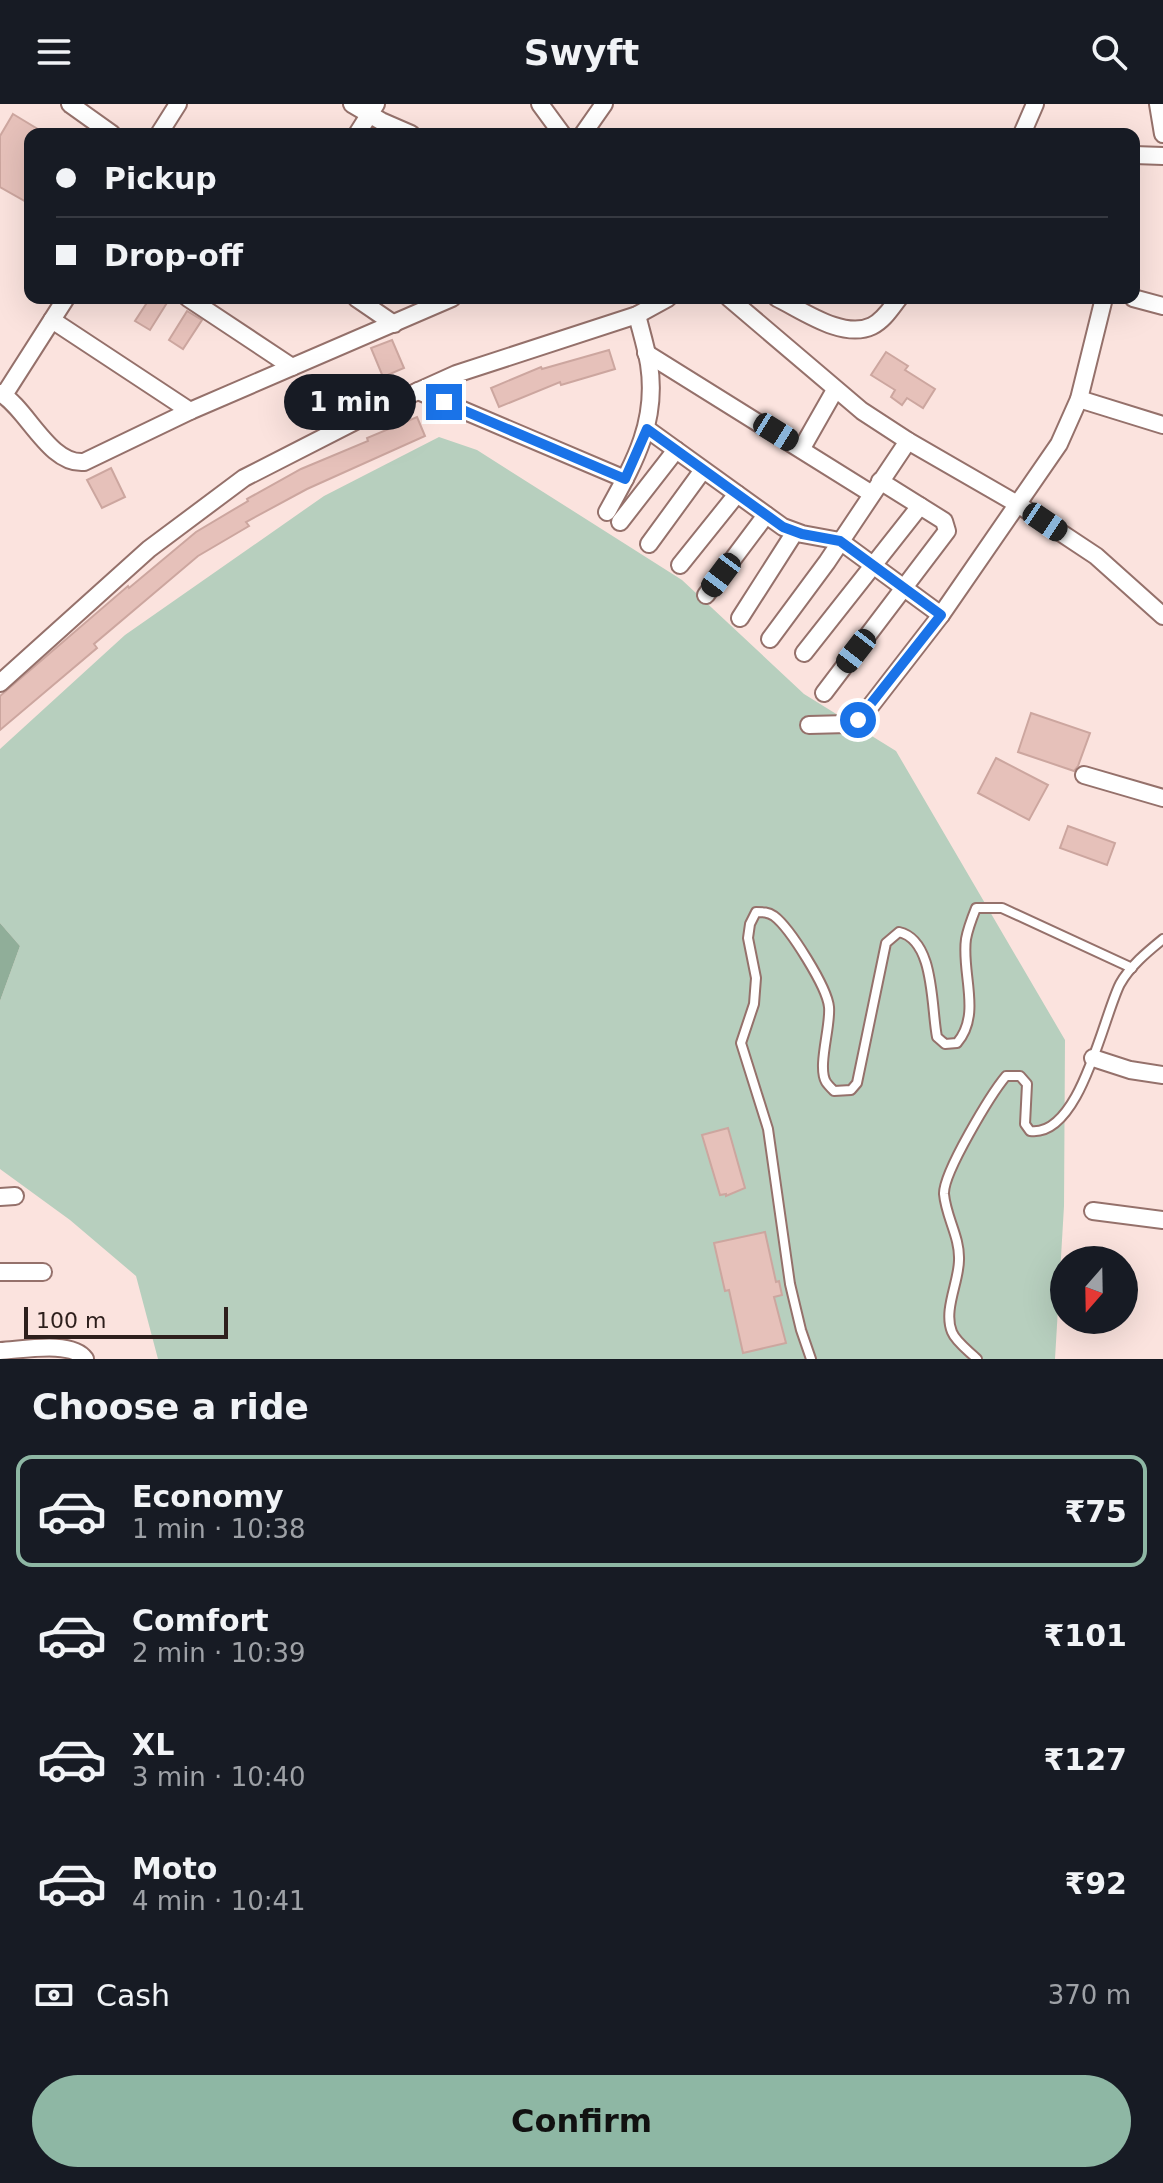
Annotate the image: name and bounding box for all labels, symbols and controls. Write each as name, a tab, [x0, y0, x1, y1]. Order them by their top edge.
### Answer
icon: menu	[32, 30, 76, 74]
icon: search	[1087, 30, 1131, 74]
text: Swyft	[524, 32, 639, 73]
text: Pickup	[104, 161, 217, 196]
text: Drop-off	[104, 238, 243, 273]
callout: 1 min	[284, 374, 416, 430]
route end	[426, 384, 462, 420]
text: 1 min	[309, 387, 391, 417]
car	[749, 409, 803, 455]
car	[1018, 499, 1072, 545]
car	[697, 549, 745, 601]
car	[832, 625, 880, 677]
route start	[840, 702, 876, 738]
north arrow	[1050, 1246, 1138, 1334]
map controls	[1050, 1246, 1138, 1334]
scale bar	[24, 1303, 228, 1339]
text: 100 m	[36, 1308, 106, 1333]
text: Choose a ride	[32, 1386, 309, 1427]
icon: car	[36, 1475, 108, 1547]
text: Economy	[132, 1479, 284, 1514]
text: ₹75	[1064, 1494, 1127, 1529]
text: 1 min · 10:38	[132, 1514, 306, 1544]
icon: car	[36, 1599, 108, 1671]
text: Comfort	[132, 1603, 269, 1638]
text: ₹101	[1044, 1618, 1127, 1653]
text: 2 min · 10:39	[132, 1638, 306, 1668]
icon: car	[36, 1723, 108, 1795]
text: XL	[132, 1727, 174, 1762]
text: ₹127	[1044, 1742, 1127, 1777]
text: 3 min · 10:40	[132, 1762, 306, 1792]
icon: car	[36, 1847, 108, 1919]
text: Moto	[132, 1851, 217, 1886]
text: ₹92	[1064, 1866, 1127, 1901]
text: 4 min · 10:41	[132, 1886, 306, 1916]
icon: cash	[32, 1973, 76, 2017]
text: Cash	[96, 1978, 170, 2013]
text: 370 m	[1048, 1980, 1131, 2010]
button: Confirm	[32, 2075, 1131, 2167]

